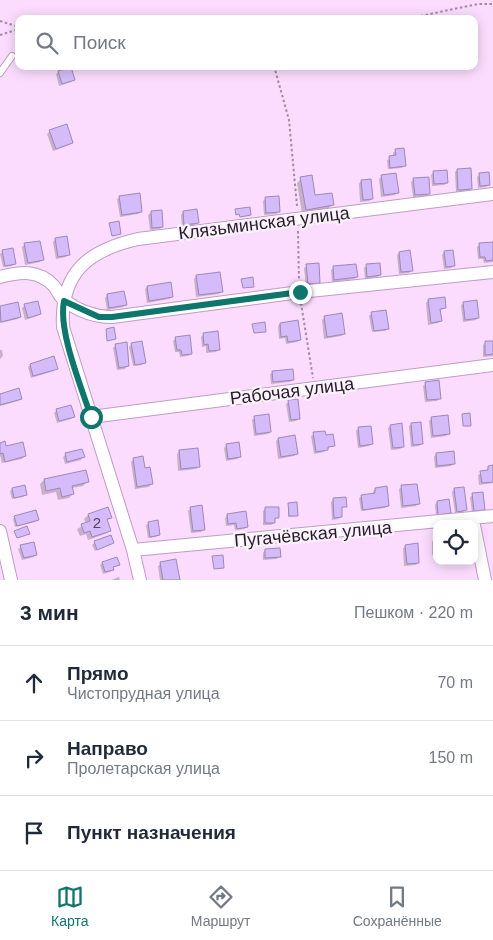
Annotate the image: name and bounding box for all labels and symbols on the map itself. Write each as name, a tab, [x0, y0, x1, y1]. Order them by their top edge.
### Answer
street label: Клязьминская улица	[177, 202, 352, 243]
route end	[289, 281, 312, 304]
street label: Рабочая улица	[229, 373, 356, 409]
route start	[80, 406, 103, 429]
house number: 2	[93, 514, 101, 531]
street label: Пугачёвская улица	[233, 517, 394, 551]

